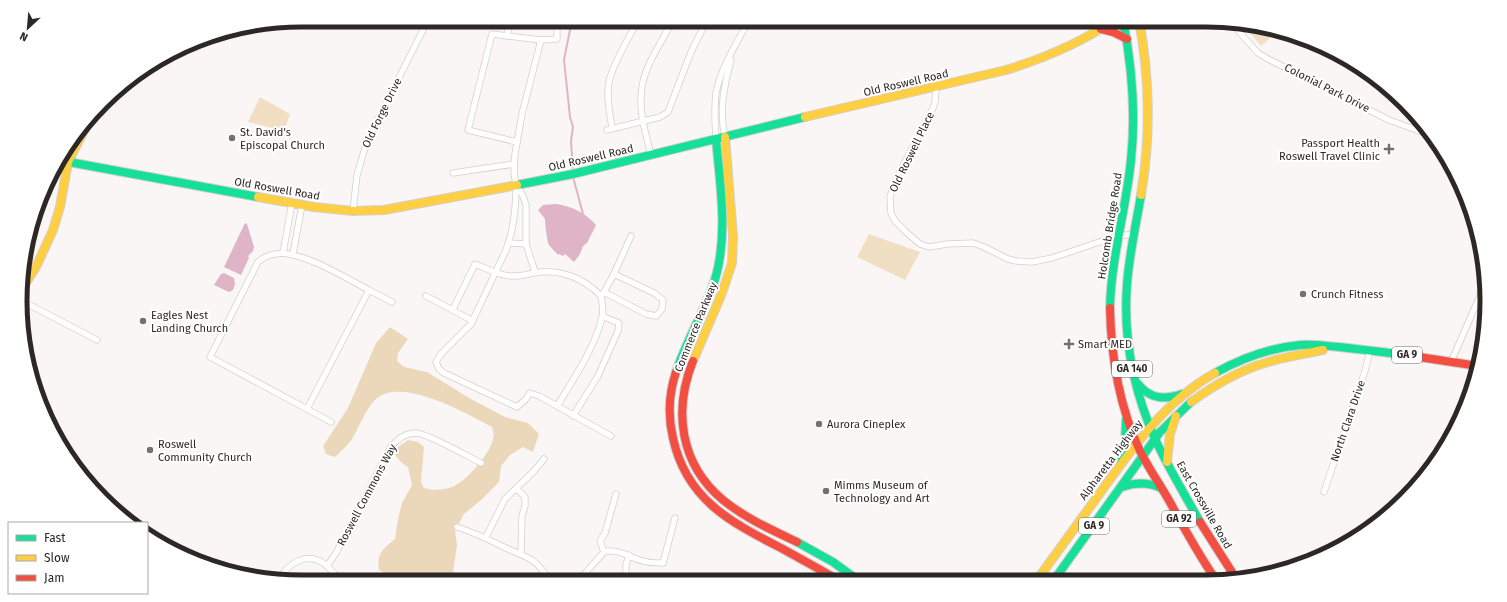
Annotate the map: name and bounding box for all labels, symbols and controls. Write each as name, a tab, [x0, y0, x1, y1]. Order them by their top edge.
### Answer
north arrow	[8, 8, 48, 48]
text: N	[18, 29, 30, 44]
street label: Colonial Park Drive	[1282, 61, 1372, 115]
street label: Old Roswell Road	[862, 67, 950, 99]
street label: Old Forge Drive	[359, 76, 405, 150]
street label: Old Roswell Place	[887, 110, 937, 194]
place label: St. David's Episcopal Church	[240, 126, 325, 152]
marker: St. David's Episcopal Church	[227, 133, 237, 143]
place label: Passport Health Roswell Travel Clinic	[1279, 137, 1380, 163]
street label: Old Roswell Road	[547, 142, 635, 174]
marker: Passport Health Roswell Travel Clinic	[1383, 143, 1395, 155]
street label: Holcomb Bridge Road	[1095, 172, 1125, 280]
street label: Old Roswell Road	[233, 175, 321, 203]
street label: Commerce Parkway	[672, 280, 720, 374]
place label: Crunch Fitness	[1311, 288, 1383, 301]
marker: Crunch Fitness	[1298, 289, 1308, 299]
place label: Eagles Nest Landing Church	[151, 309, 228, 335]
marker: Eagles Nest Landing Church	[138, 316, 148, 326]
marker: Smart MED	[1063, 338, 1075, 350]
place label: Smart MED	[1078, 338, 1132, 351]
road number: GA 9	[1392, 347, 1422, 363]
road number: GA 140	[1112, 361, 1152, 377]
street label: North Clara Drive	[1328, 379, 1368, 463]
street label: Alpharetta Highway	[1077, 417, 1146, 503]
place label: Aurora Cineplex	[827, 418, 906, 431]
marker: Aurora Cineplex	[814, 419, 824, 429]
place label: Roswell Community Church	[158, 438, 252, 464]
street label: Roswell Commons Way	[335, 441, 400, 548]
marker: Roswell Community Church	[145, 445, 155, 455]
street label: East Crossville Road	[1174, 459, 1234, 551]
place label: Mimms Museum of Technology and Art	[834, 479, 930, 505]
marker: Mimms Museum of Technology and Art	[821, 486, 831, 496]
road number: GA 92	[1162, 511, 1196, 527]
road number: GA 9	[1079, 518, 1109, 534]
legend	[8, 522, 148, 594]
text: Fast	[44, 531, 66, 545]
text: Slow	[44, 551, 70, 565]
text: Jam	[44, 571, 64, 585]

